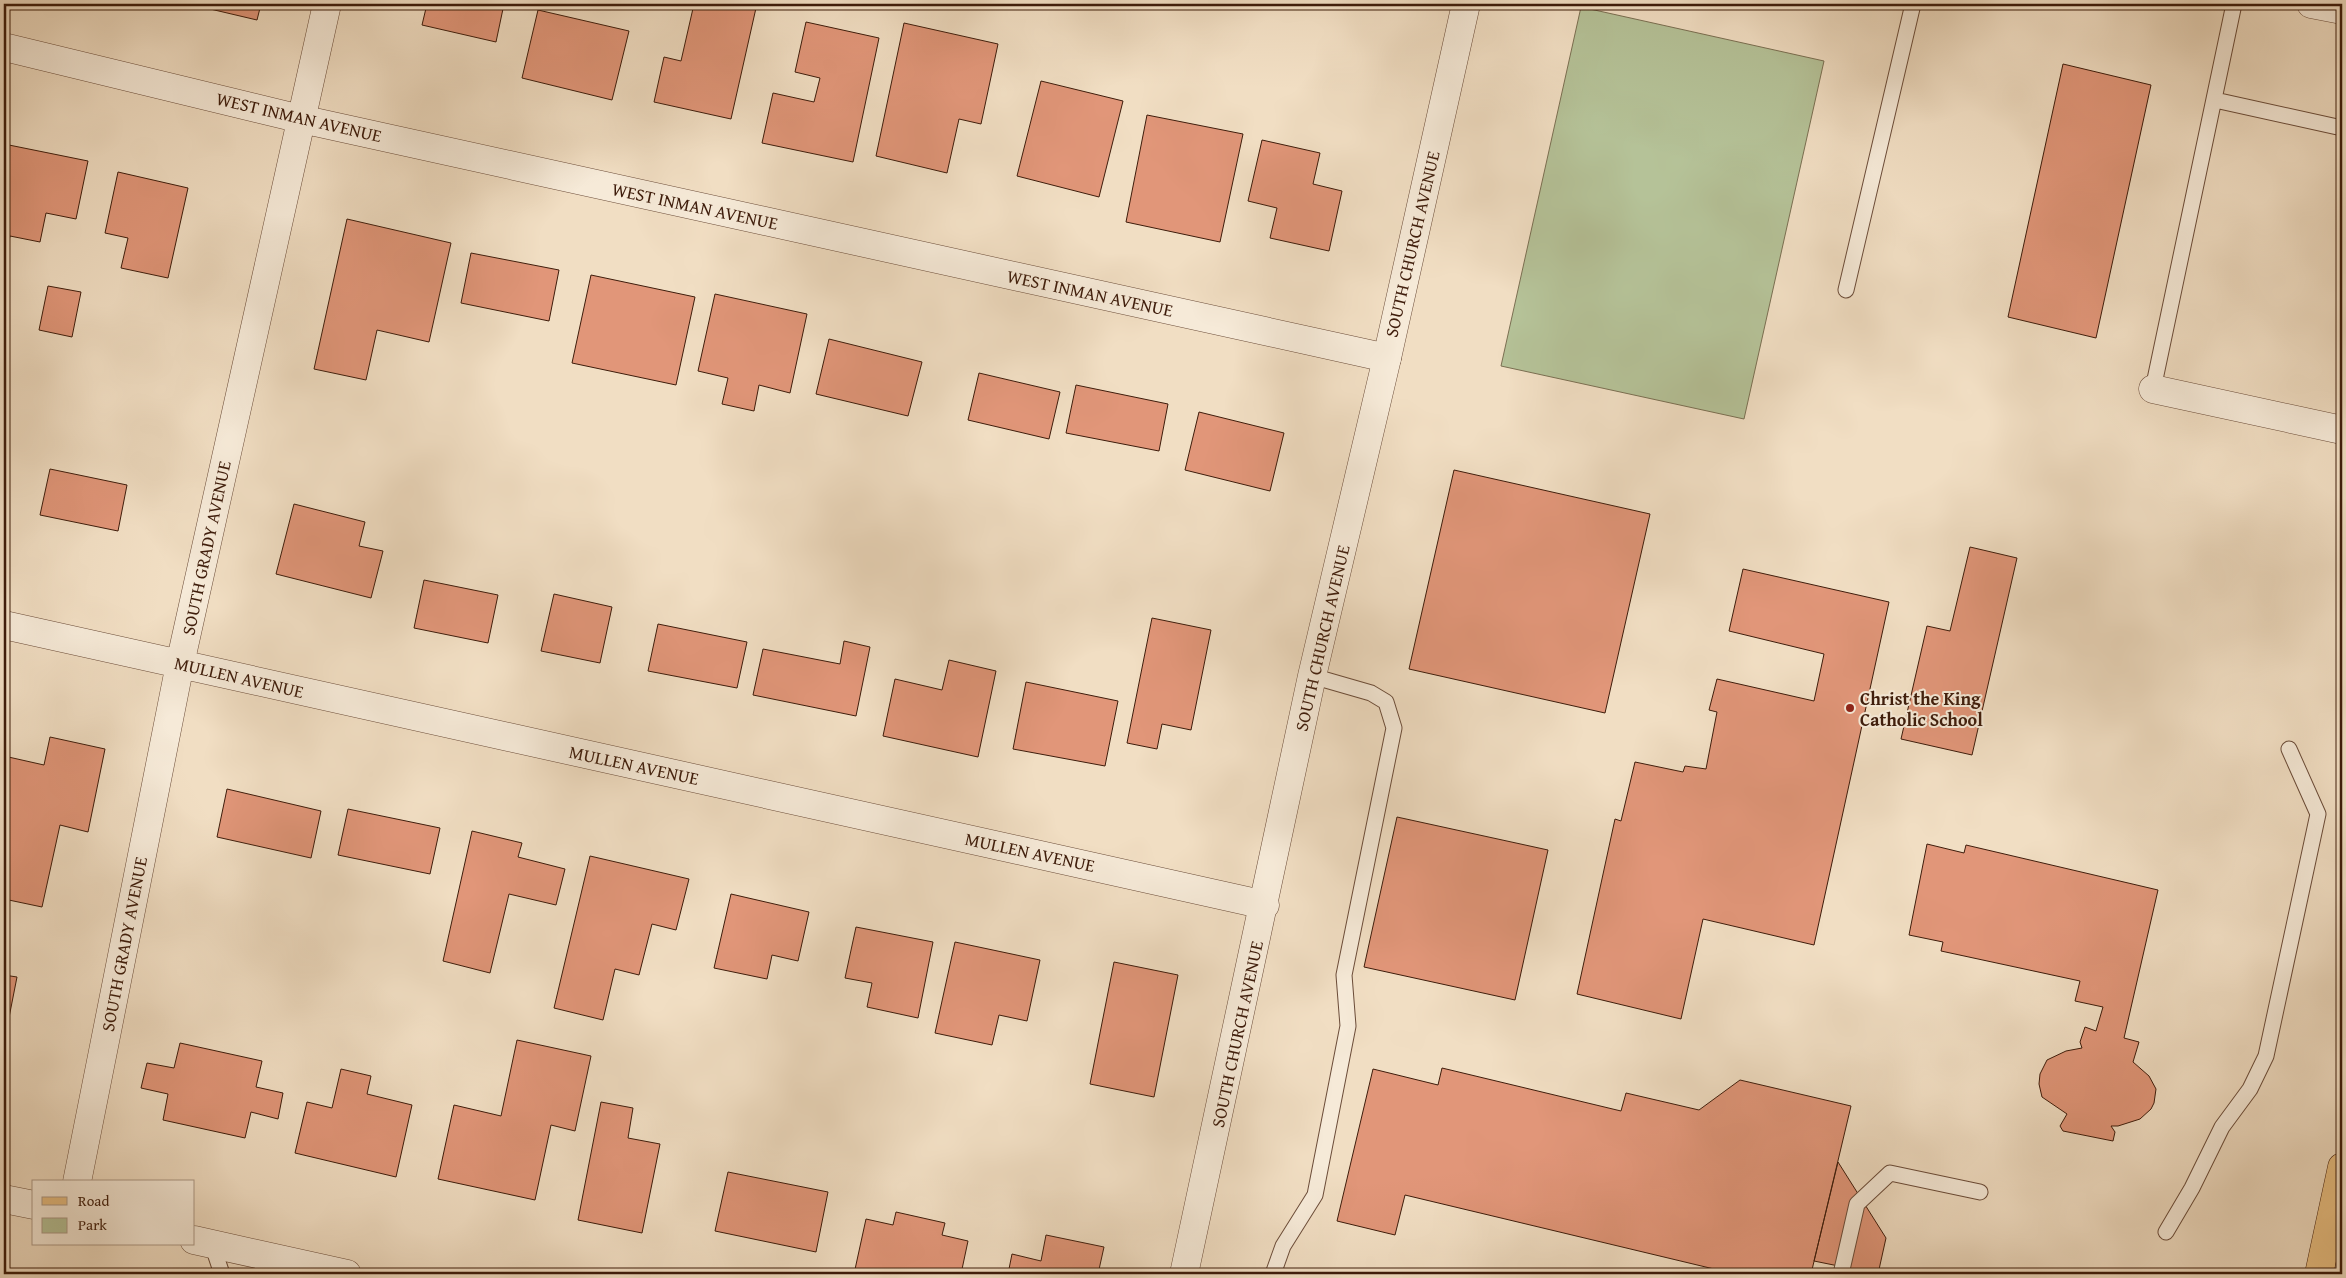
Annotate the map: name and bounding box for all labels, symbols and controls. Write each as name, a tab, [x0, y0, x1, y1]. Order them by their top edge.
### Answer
street label: WEST INMAN AVENUE	[214, 85, 384, 149]
street label: SOUTH CHURCH AVENUE	[1377, 148, 1447, 340]
street label: WEST INMAN AVENUE	[609, 175, 781, 237]
street label: WEST INMAN AVENUE	[1004, 262, 1176, 324]
street label: SOUTH GRADY AVENUE	[174, 458, 238, 638]
street label: SOUTH CHURCH AVENUE	[1287, 542, 1357, 734]
street label: MULLEN AVENUE	[172, 649, 306, 705]
place label: Christ the King Catholic School	[1860, 685, 1983, 733]
marker: Christ the King Catholic School	[1844, 702, 1856, 714]
street label: MULLEN AVENUE	[567, 738, 701, 792]
street label: MULLEN AVENUE	[963, 825, 1097, 879]
street label: SOUTH GRADY AVENUE	[94, 854, 154, 1034]
street label: SOUTH CHURCH AVENUE	[1204, 938, 1270, 1130]
legend	[32, 1180, 195, 1246]
text: Road	[78, 1190, 109, 1211]
text: Park	[78, 1214, 107, 1235]

